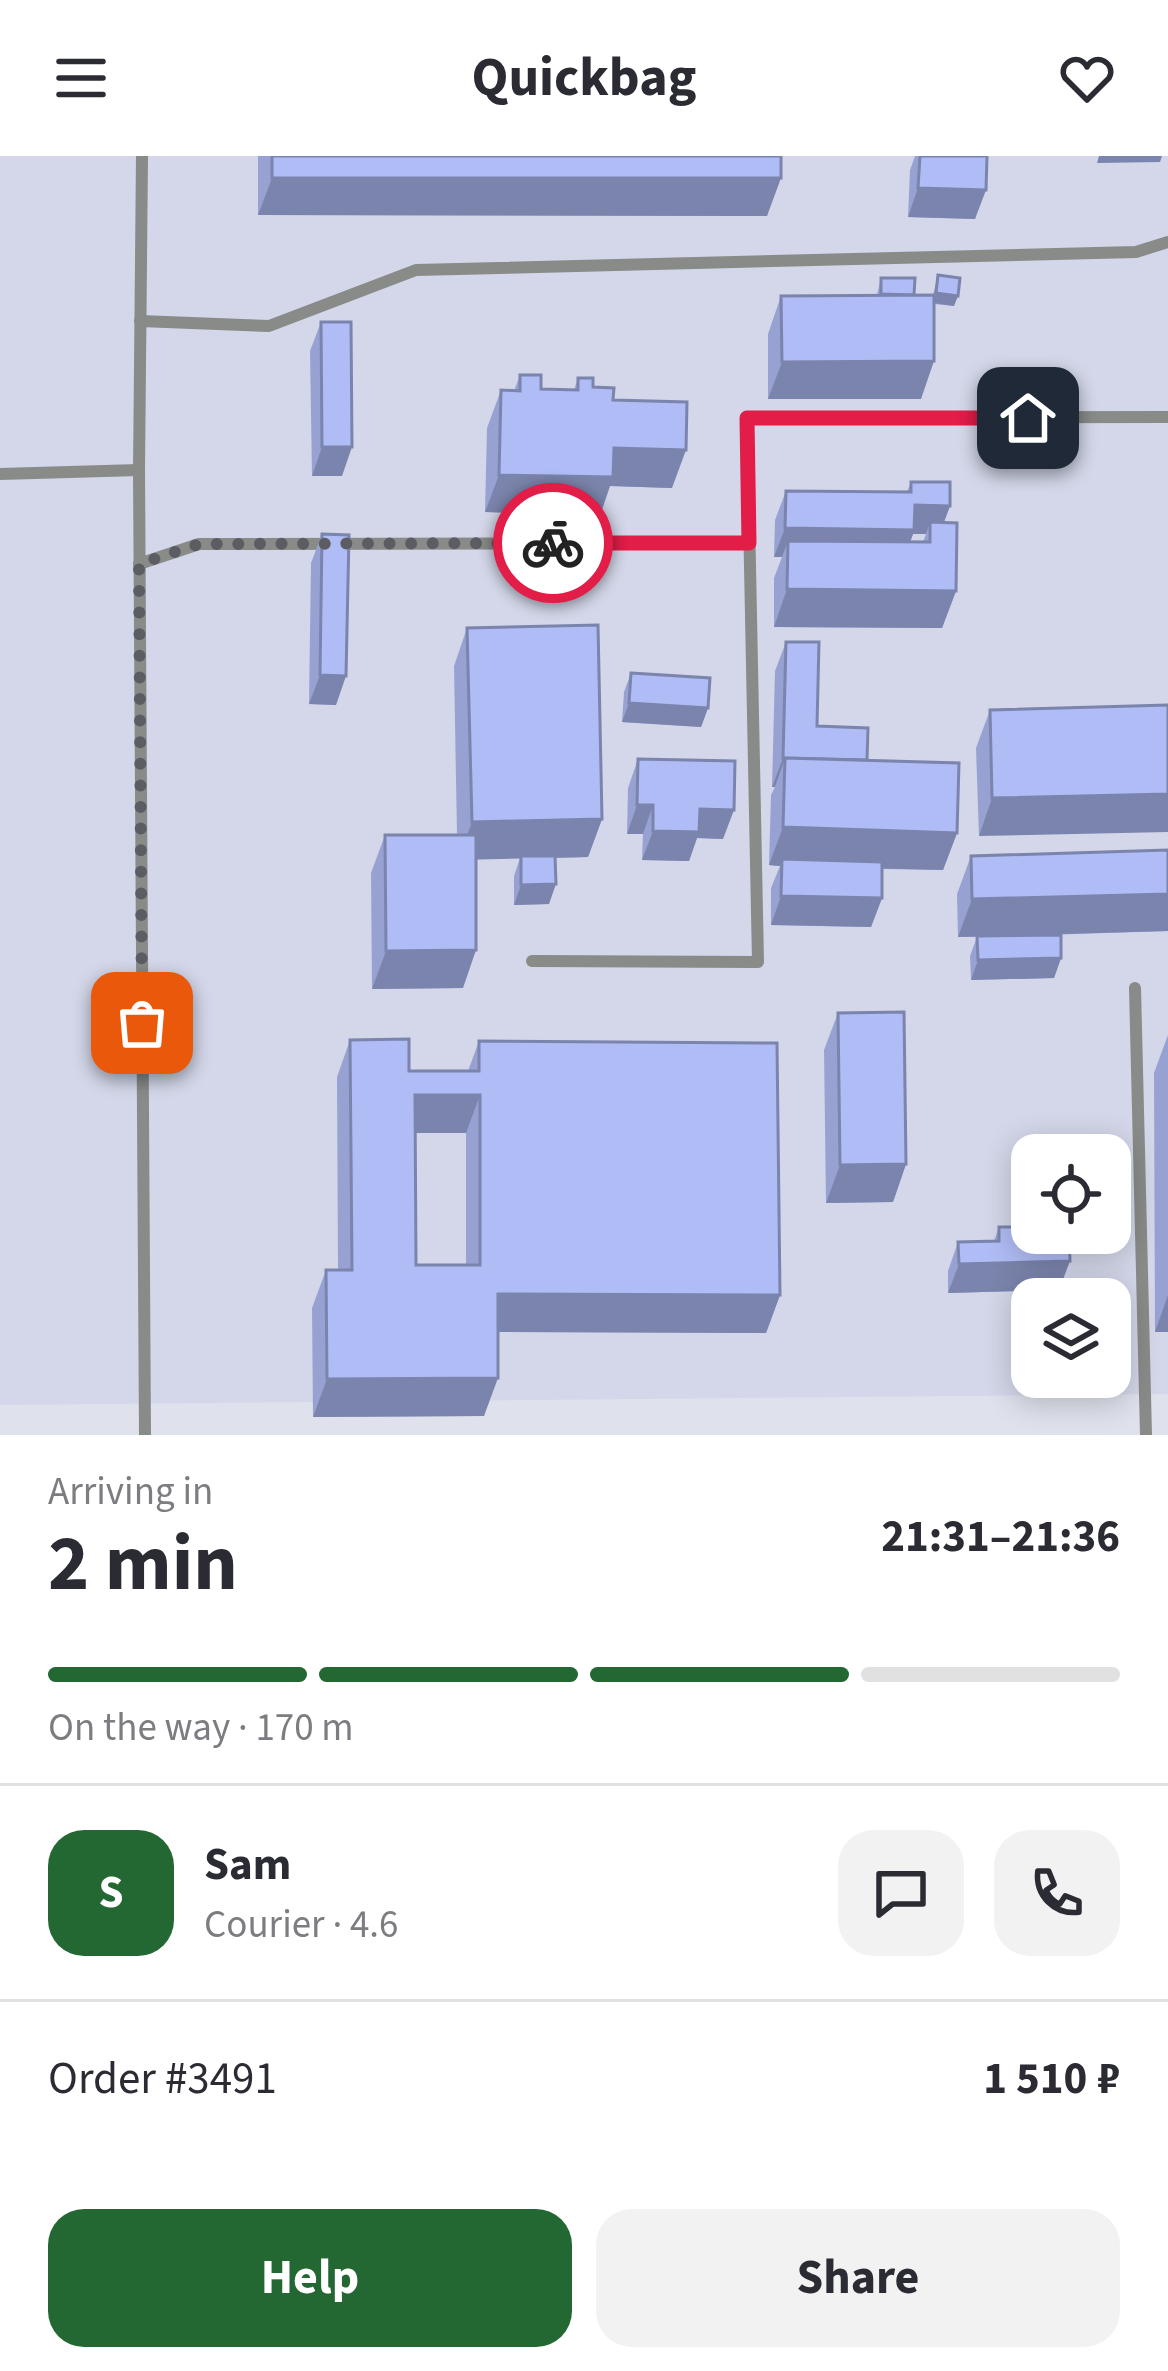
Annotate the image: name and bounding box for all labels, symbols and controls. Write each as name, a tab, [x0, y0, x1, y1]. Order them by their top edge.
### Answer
text: Quickbag	[471, 40, 697, 117]
icon: menu	[48, 45, 114, 111]
icon: heart	[1054, 45, 1120, 111]
pin	[977, 367, 1079, 469]
icon: home	[995, 385, 1061, 451]
courier	[493, 483, 613, 603]
icon: bike	[520, 510, 586, 576]
pin	[91, 972, 193, 1074]
icon: bag	[109, 990, 175, 1056]
map controls	[1011, 1134, 1131, 1398]
button: locate	[1011, 1134, 1131, 1254]
button: layers	[1011, 1278, 1131, 1398]
text: Arriving in	[48, 1464, 213, 1520]
text: 21:31–21:36	[881, 1505, 1120, 1569]
text: 2 min	[48, 1509, 238, 1620]
text: On the way · 170 m	[48, 1700, 354, 1756]
button: chat	[838, 1830, 964, 1956]
button: phone	[994, 1830, 1120, 1956]
text: Sam	[204, 1833, 291, 1897]
text: S	[98, 1861, 124, 1925]
text: Courier · 4.6	[204, 1897, 398, 1953]
text: Order #3491	[48, 2047, 277, 2111]
text: 1 510 ₽	[983, 2047, 1120, 2111]
button: Help	[48, 2209, 572, 2347]
button: Share	[596, 2209, 1120, 2347]

